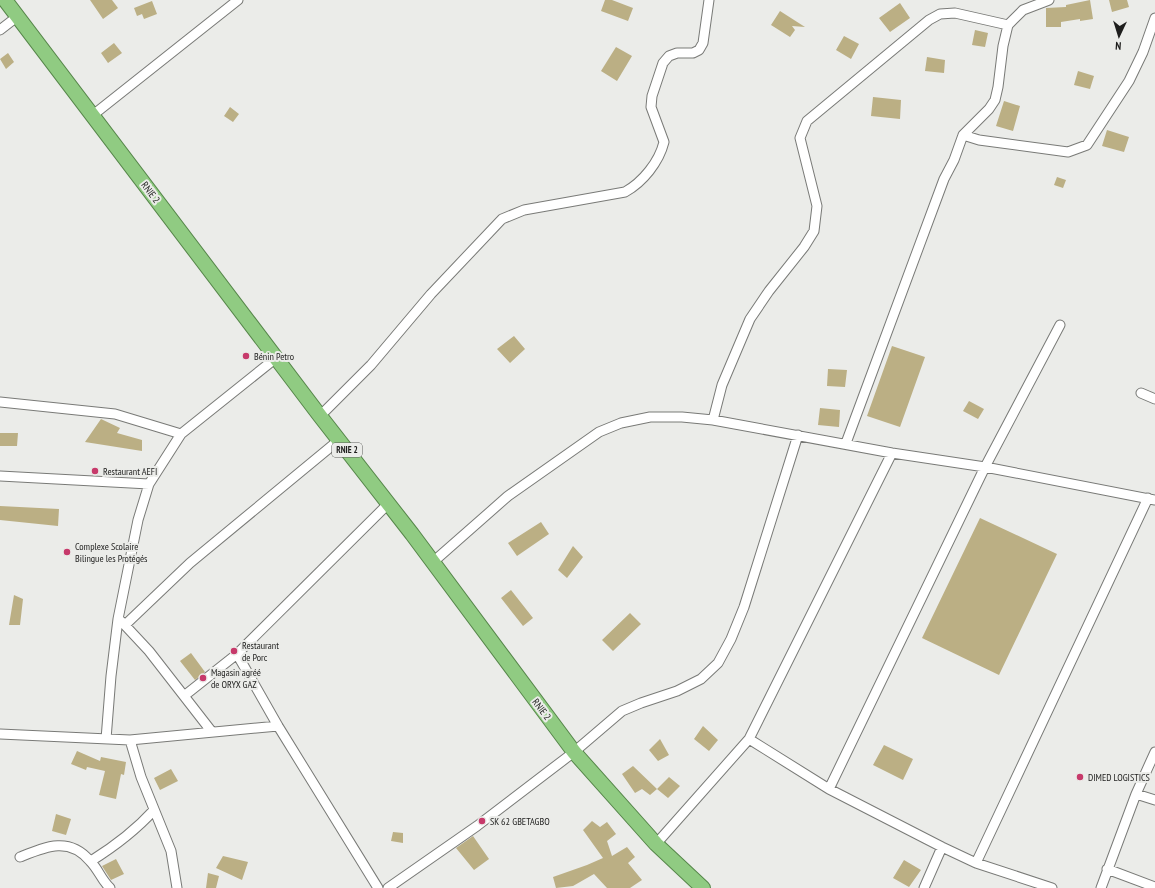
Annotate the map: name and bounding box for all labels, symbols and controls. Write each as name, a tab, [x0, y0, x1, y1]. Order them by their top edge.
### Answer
north arrow	[1099, 16, 1139, 56]
text: N	[1115, 39, 1122, 53]
street label: RNIE 2	[138, 179, 163, 206]
place label: Bénin Petro	[254, 350, 294, 363]
marker: Bénin Petro	[241, 351, 251, 361]
road number: RNIE 2	[332, 443, 362, 457]
place label: Restaurant AEFI	[103, 465, 157, 478]
marker: Restaurant AEFI	[90, 466, 100, 476]
place label: Complexe Scolaire Bilingue les Protégés	[75, 540, 148, 565]
marker: Complexe Scolaire Bilingue les Protégés	[62, 547, 72, 557]
place label: Restaurant de Porc	[242, 639, 279, 664]
marker: Restaurant de Porc	[229, 646, 239, 656]
place label: Magasin agréé de ORYX GAZ	[211, 666, 261, 691]
marker: Magasin agréé de ORYX GAZ	[198, 673, 208, 683]
street label: RNIE 2	[529, 696, 554, 723]
place label: DIMED LOGISTICS	[1088, 771, 1150, 784]
marker: DIMED LOGISTICS	[1075, 772, 1085, 782]
place label: SK 62 GBETAGBO	[490, 815, 550, 828]
marker: SK 62 GBETAGBO	[477, 816, 487, 826]

